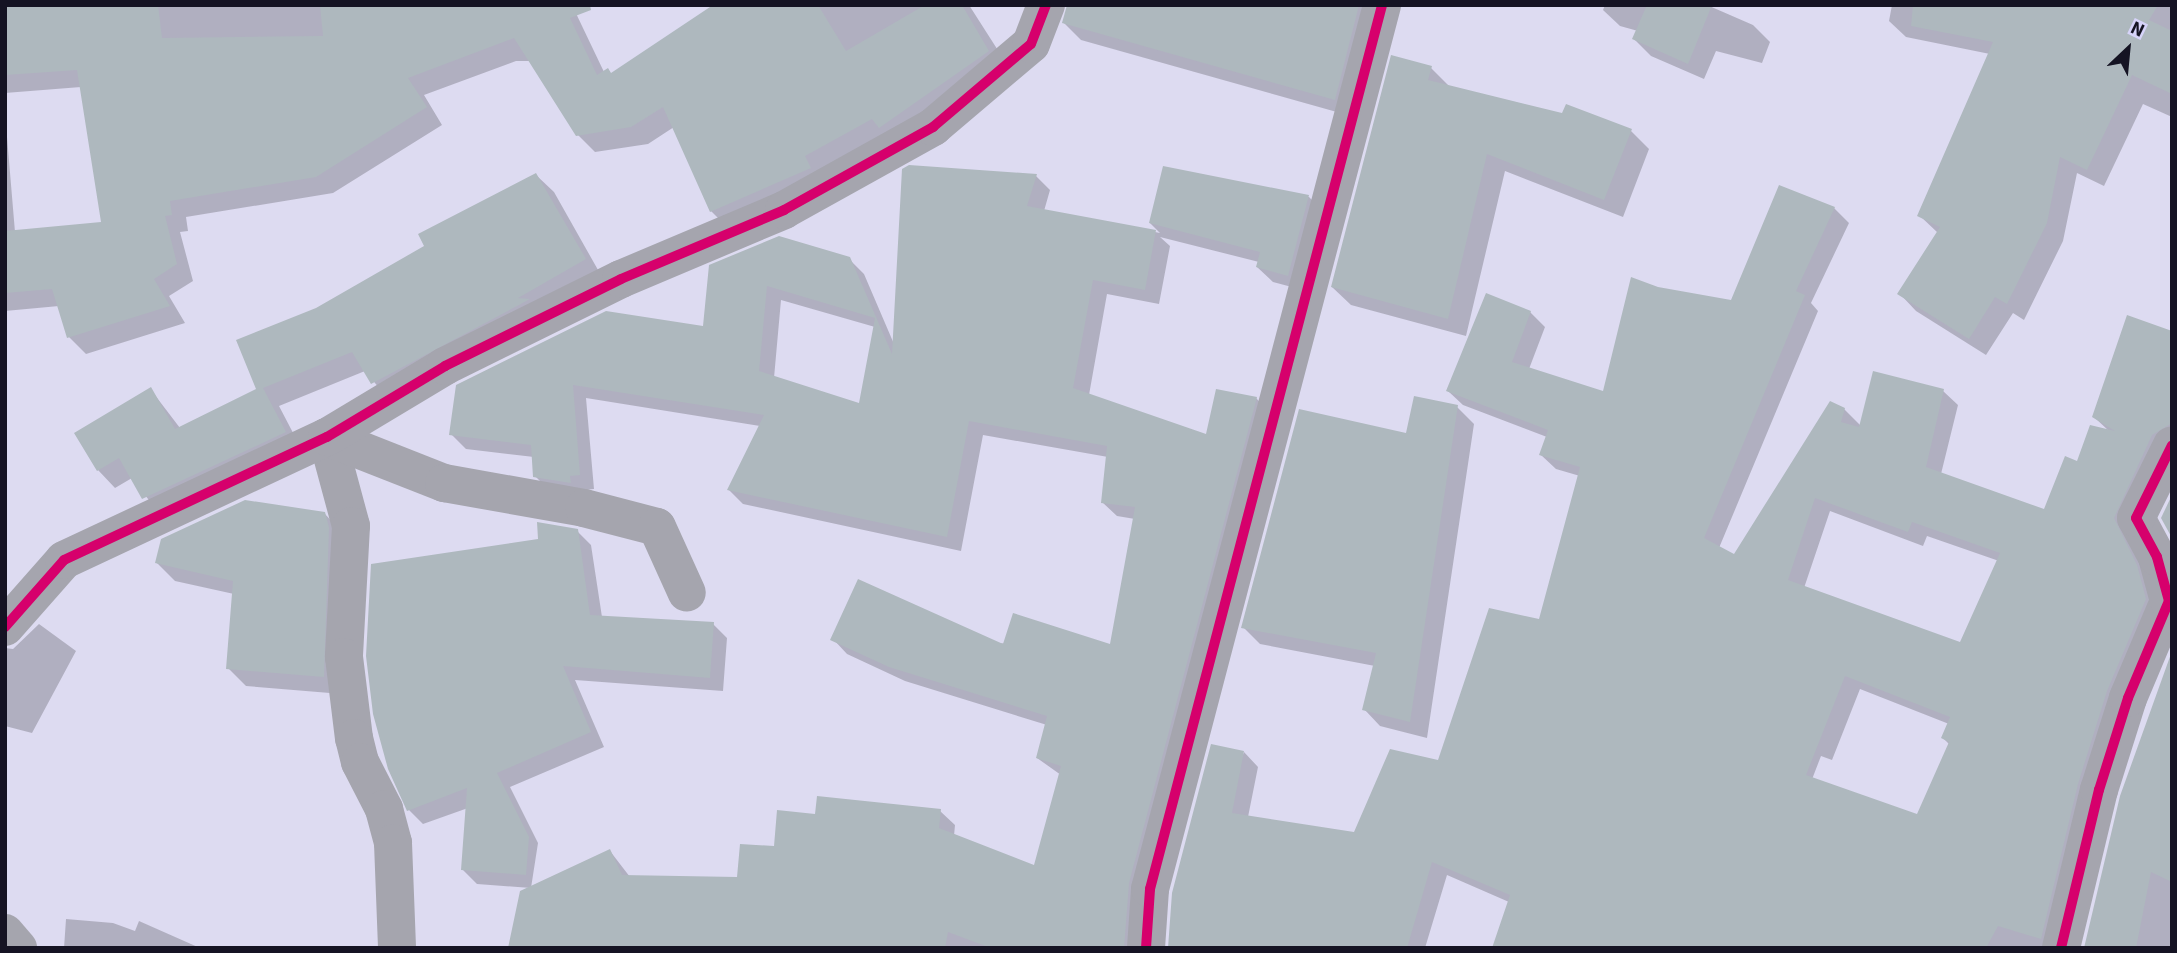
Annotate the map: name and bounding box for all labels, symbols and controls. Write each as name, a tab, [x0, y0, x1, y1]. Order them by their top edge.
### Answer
north arrow	[2093, 14, 2163, 84]
text: N	[2126, 15, 2149, 45]

